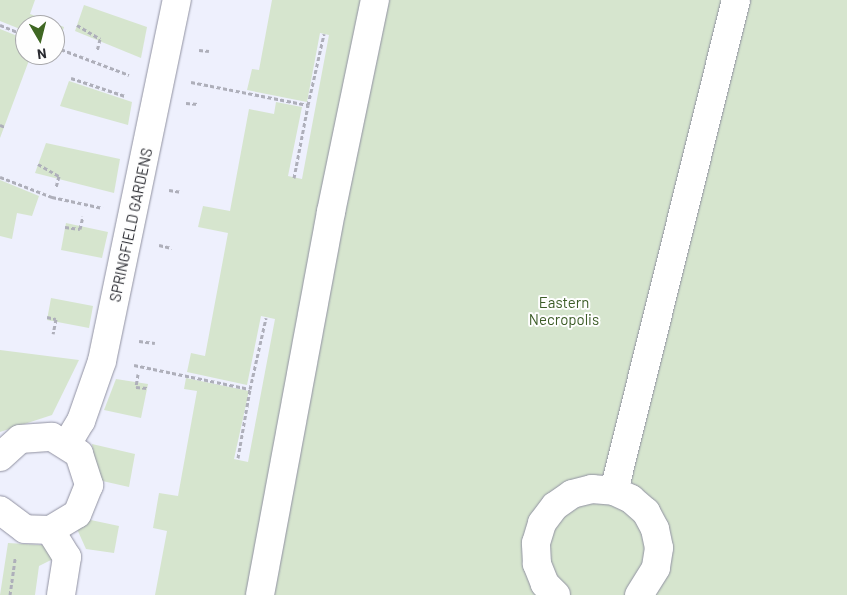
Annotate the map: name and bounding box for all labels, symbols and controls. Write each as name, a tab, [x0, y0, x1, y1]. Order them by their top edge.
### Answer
north arrow	[15, 15, 65, 65]
text: N	[36, 45, 48, 63]
street label: SPRINGFIELD GARDENS	[106, 146, 156, 304]
park label: Eastern Necropolis	[529, 293, 599, 328]

